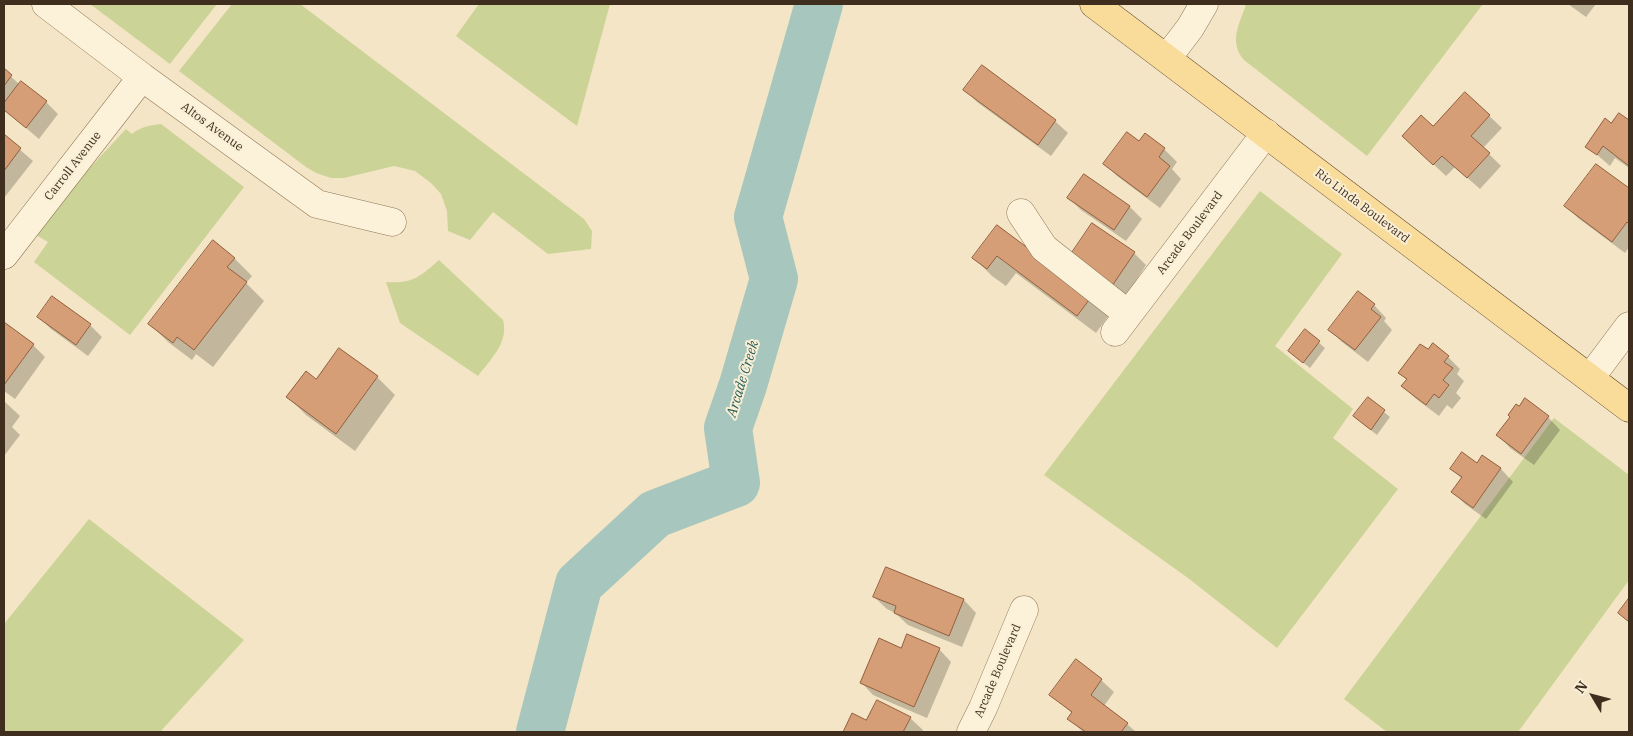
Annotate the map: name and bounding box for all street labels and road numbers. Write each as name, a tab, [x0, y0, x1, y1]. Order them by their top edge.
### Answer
street label: Altos Avenue	[178, 100, 246, 154]
street label: Carroll Avenue	[42, 129, 104, 203]
street label: Rio Linda Boulevard	[1312, 166, 1412, 246]
street label: Arcade Boulevard	[1154, 189, 1226, 277]
street label: Arcade Boulevard	[972, 622, 1024, 720]

